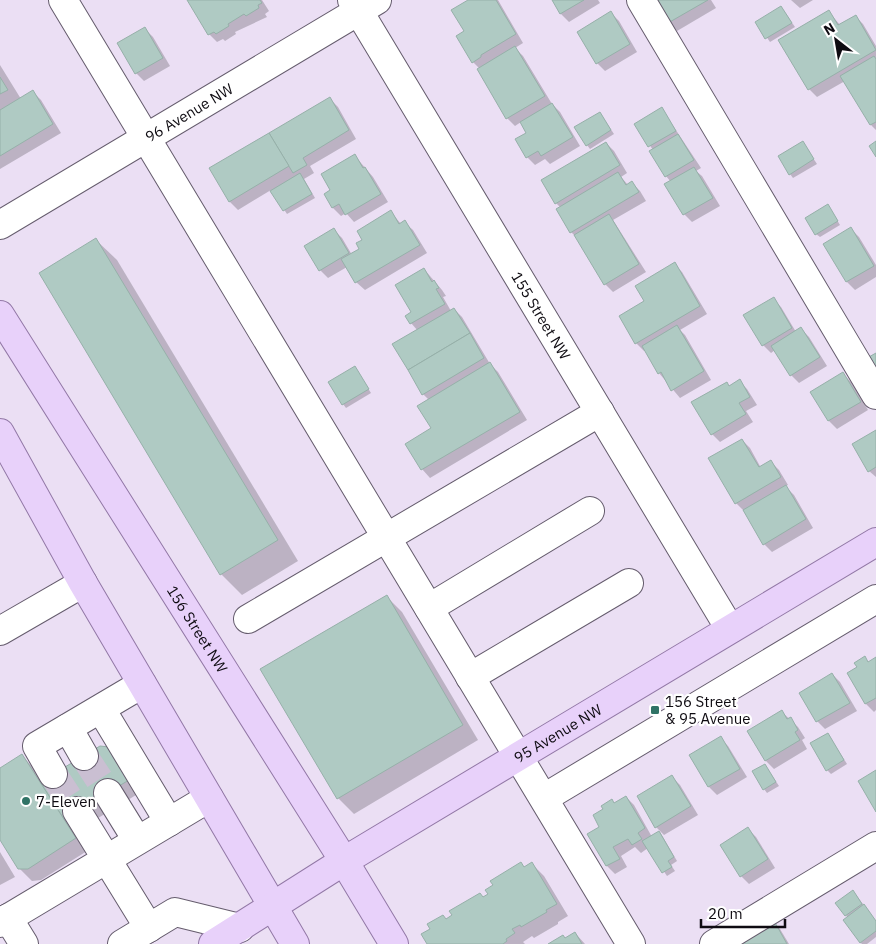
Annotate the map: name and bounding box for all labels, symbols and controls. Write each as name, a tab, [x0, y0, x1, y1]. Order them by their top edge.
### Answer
north arrow	[811, 15, 861, 65]
text: N	[820, 19, 838, 39]
street label: 96 Avenue NW	[141, 78, 237, 146]
street label: 155 Street NW	[508, 268, 576, 363]
street label: 156 Street NW	[163, 582, 233, 677]
place label: 156 Street & 95 Avenue	[665, 692, 751, 728]
street label: 95 Avenue NW	[510, 699, 605, 767]
marker: 156 Street & 95 Avenue	[649, 704, 661, 716]
place label: 7-Eleven	[36, 792, 96, 811]
marker: 7-Eleven	[20, 795, 32, 807]
scale bar	[701, 896, 785, 928]
text: 20 m	[708, 904, 743, 923]

